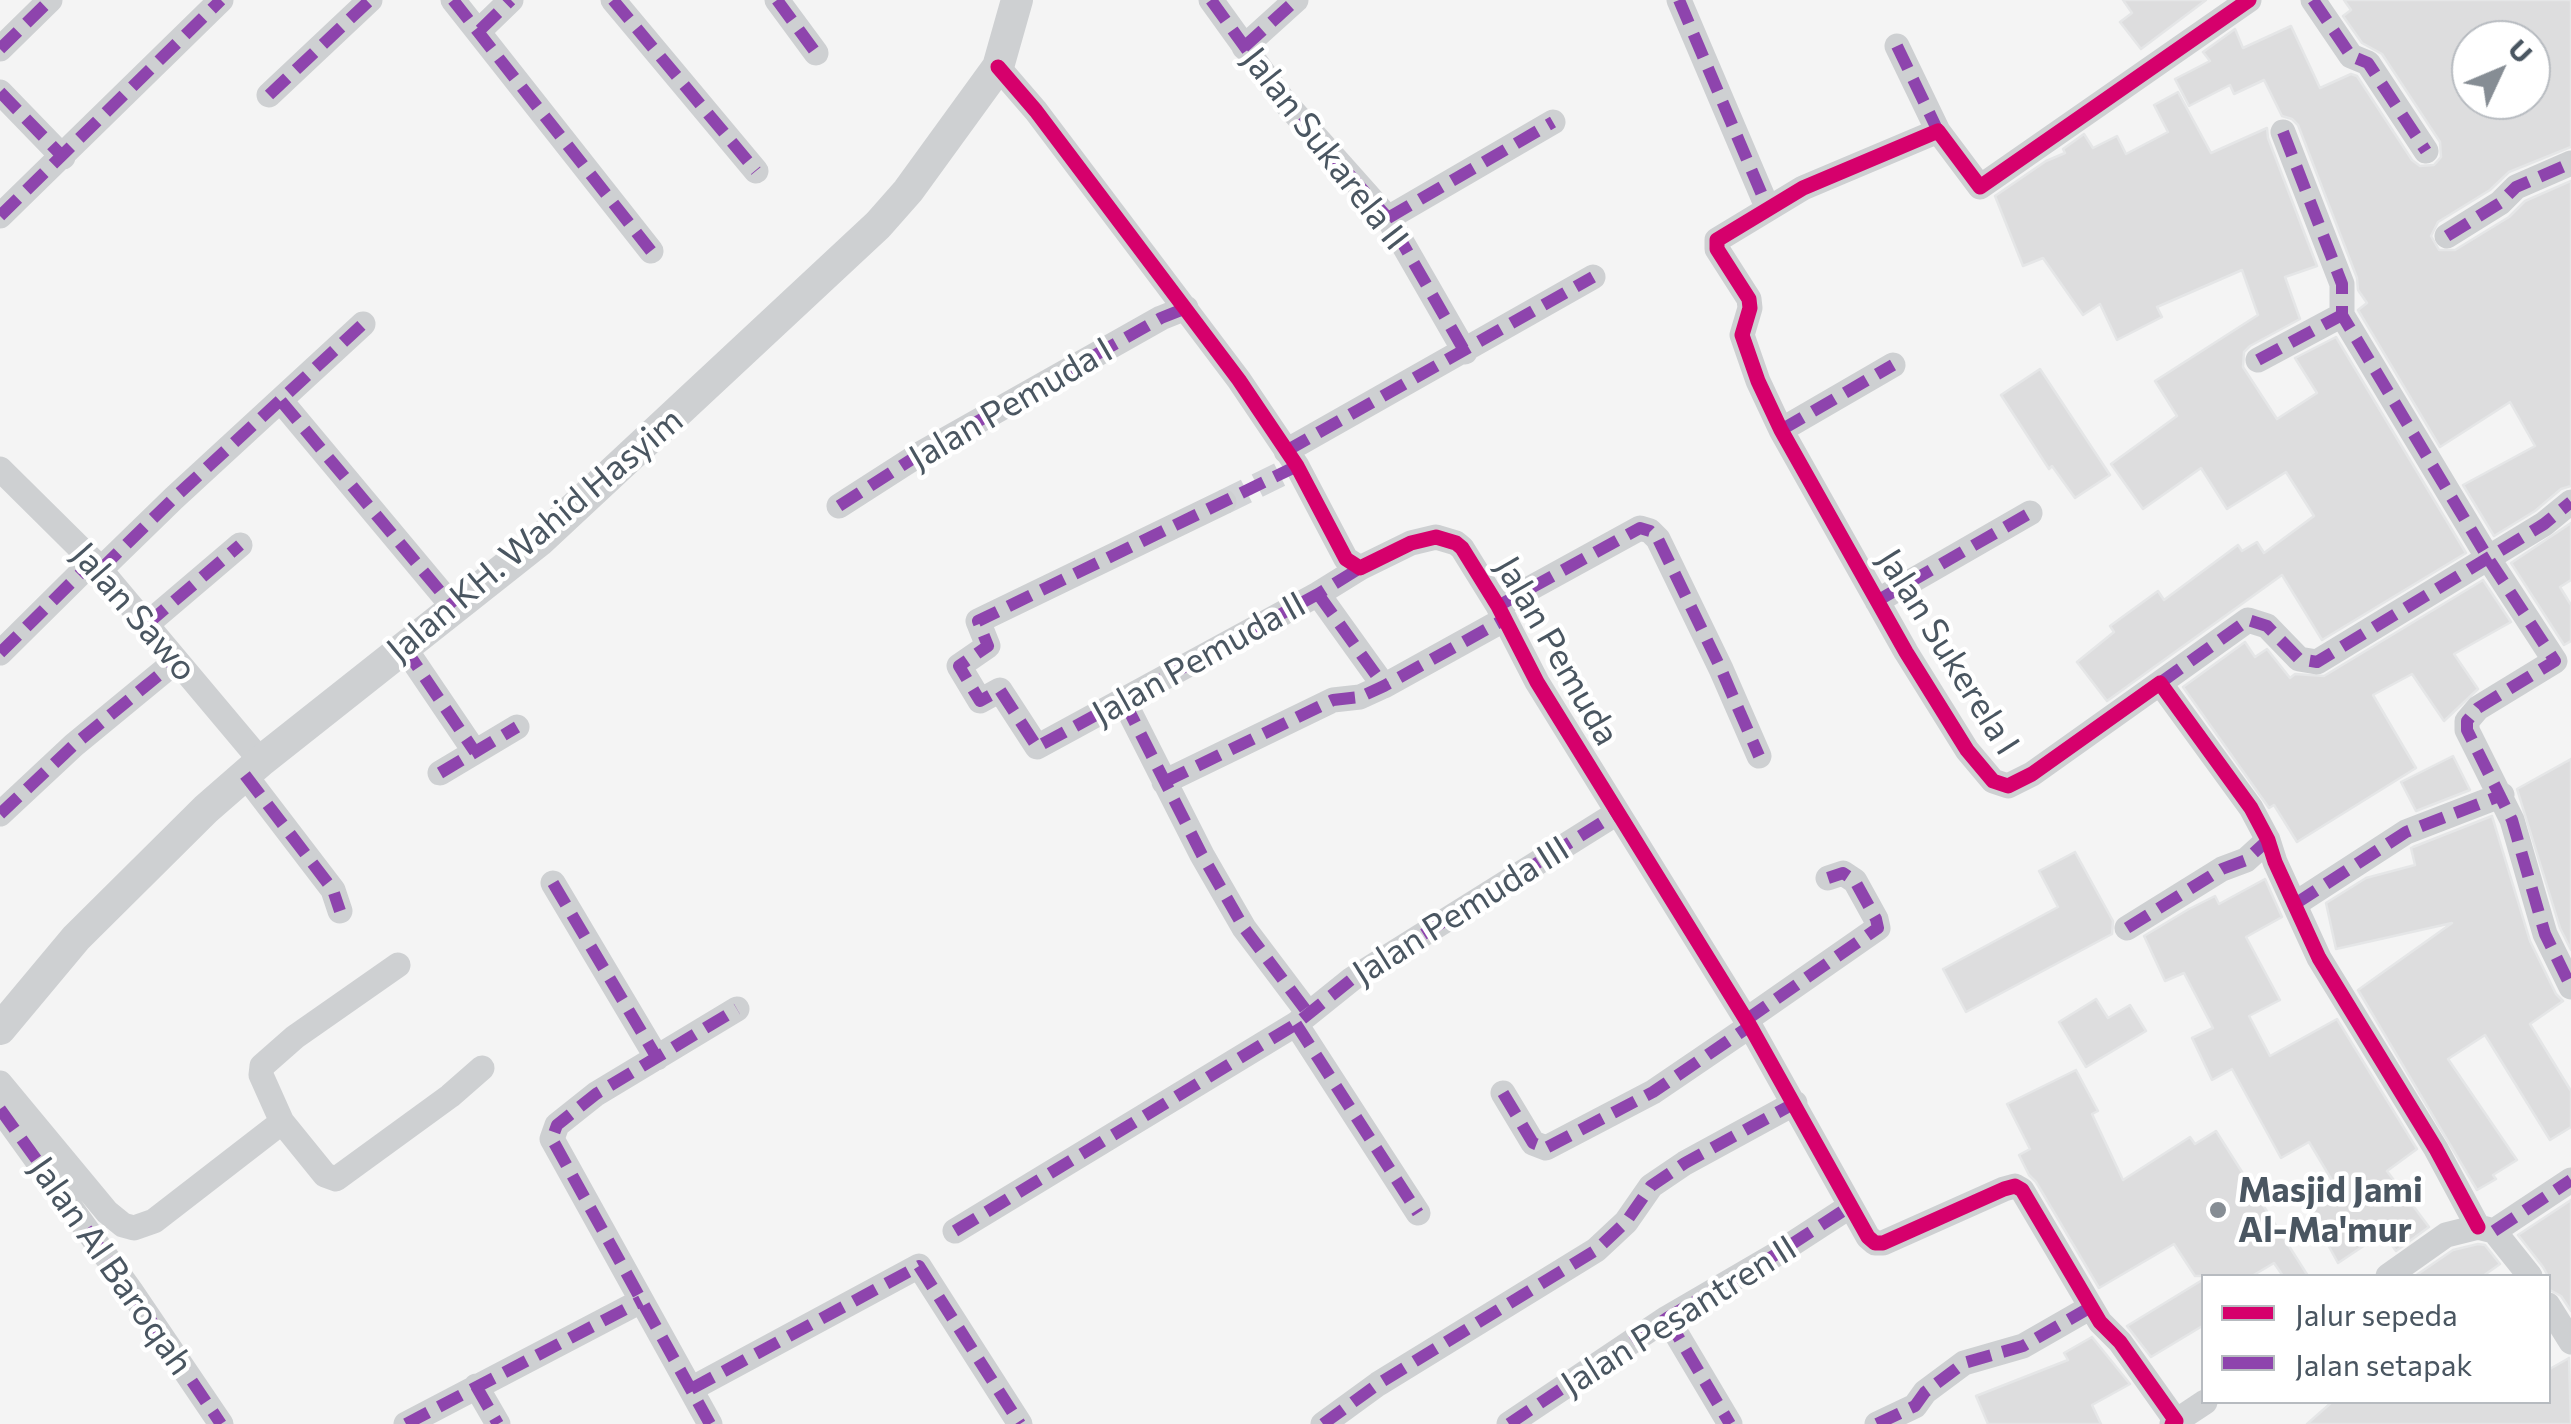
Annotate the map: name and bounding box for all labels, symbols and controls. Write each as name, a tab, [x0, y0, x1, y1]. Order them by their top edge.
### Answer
north arrow	[2451, 20, 2551, 120]
text: U	[2502, 31, 2540, 70]
street label: Jalan Sukarela II	[1233, 40, 1417, 258]
street label: Jalan Pemuda I	[902, 329, 1120, 479]
street label: Jalan KH. Wahid Hasyim	[379, 399, 691, 671]
street label: Jalan Sawo	[63, 534, 205, 690]
street label: Jalan Sukerela I	[1868, 541, 2028, 763]
street label: Jalan Pemuda	[1486, 549, 1628, 753]
street label: Jalan Pemuda II	[1085, 583, 1313, 735]
street label: Jalan Pemuda III	[1345, 828, 1577, 994]
street label: Jalan Al Baroqah	[20, 1149, 202, 1383]
place label: Masjid Jami Al-Ma'mur	[2238, 1169, 2423, 1251]
marker: Masjid Jami Al-Ma'mur	[2207, 1199, 2229, 1221]
street label: Jalan Pesantren II	[1554, 1227, 1804, 1405]
legend	[2201, 1274, 2551, 1404]
text: Jalur sepeda	[2295, 1295, 2458, 1332]
text: Jalan setapak	[2295, 1345, 2473, 1382]

